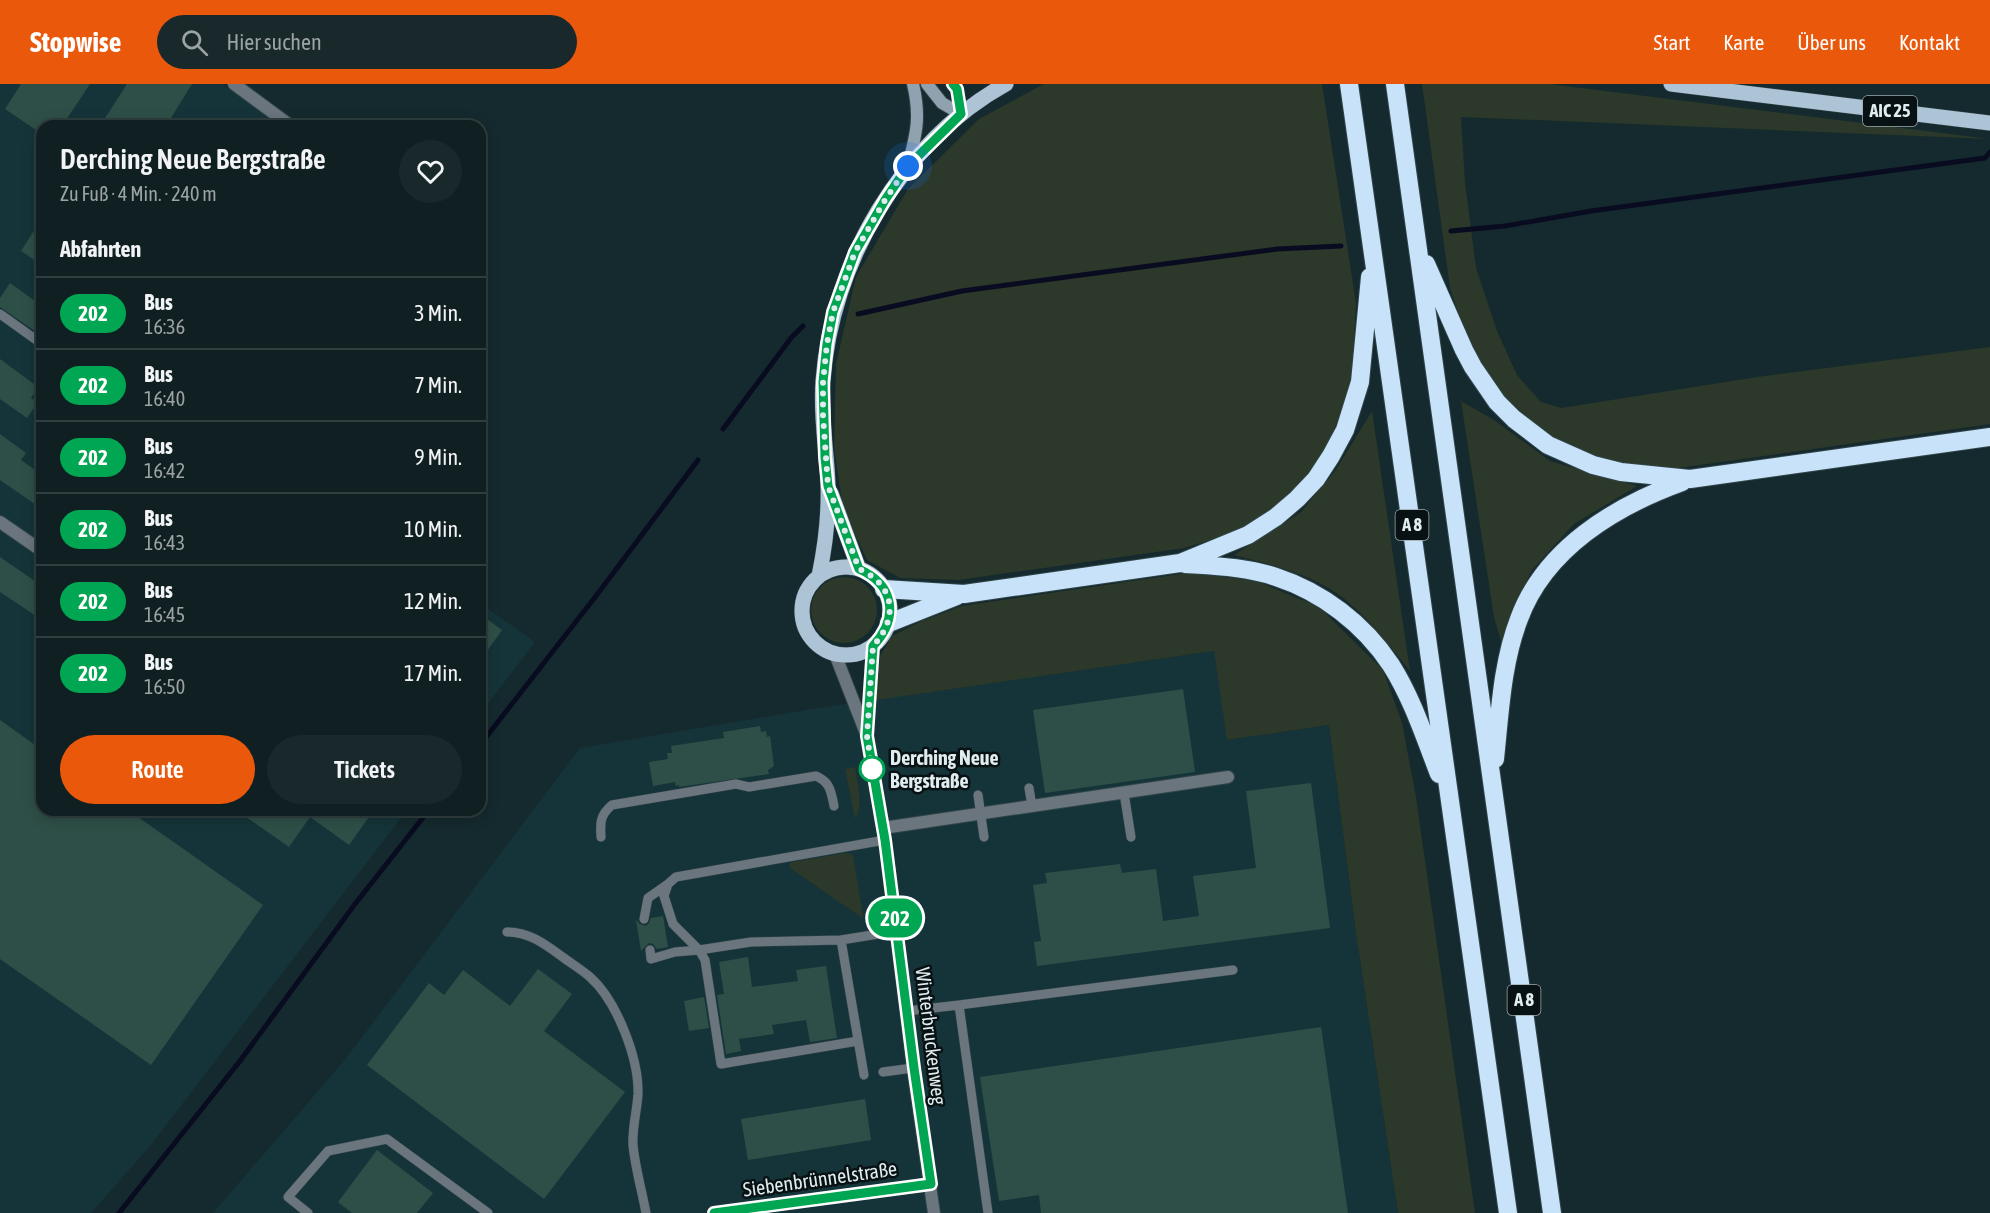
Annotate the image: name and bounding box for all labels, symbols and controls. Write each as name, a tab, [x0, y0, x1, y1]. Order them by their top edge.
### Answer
search box	[157, 15, 577, 69]
text: Stopwise	[30, 26, 121, 58]
icon: search	[178, 26, 211, 59]
text: Hier suchen	[226, 29, 322, 55]
text: Start	[1654, 30, 1690, 54]
text: Karte	[1723, 30, 1764, 54]
text: Über uns	[1797, 30, 1866, 54]
text: Kontakt	[1899, 30, 1960, 54]
road number: AIC 25	[1863, 96, 1917, 126]
button: heart	[399, 140, 462, 203]
text: Derching Neue Bergstraße	[60, 143, 326, 175]
your location	[893, 151, 923, 181]
text: Zu Fuß · 4 Min. · 240 m	[60, 182, 217, 205]
text: Abfahrten	[60, 236, 141, 262]
text: Bus	[144, 289, 173, 315]
text: 3 Min.	[414, 300, 462, 326]
text: 202	[78, 301, 108, 325]
text: 16:36	[144, 315, 185, 338]
text: Bus	[144, 361, 173, 387]
text: 7 Min.	[414, 372, 462, 398]
text: 202	[78, 373, 108, 397]
text: 16:40	[144, 387, 185, 410]
text: Bus	[144, 433, 173, 459]
text: 9 Min.	[414, 444, 462, 470]
text: 202	[78, 445, 108, 469]
text: 16:42	[144, 459, 185, 482]
text: Bus	[144, 505, 173, 531]
road number: A 8	[1396, 510, 1428, 540]
text: 10 Min.	[404, 516, 462, 542]
text: 202	[78, 517, 108, 541]
text: 16:43	[144, 531, 185, 554]
text: Bus	[144, 577, 173, 603]
text: 12 Min.	[404, 588, 462, 614]
text: 202	[78, 589, 108, 613]
text: 16:45	[144, 603, 185, 626]
text: Bus	[144, 649, 173, 675]
text: 17 Min.	[404, 660, 462, 686]
text: 202	[78, 661, 108, 685]
text: 16:50	[144, 675, 185, 698]
button: Route	[60, 735, 255, 804]
button: Tickets	[267, 735, 462, 804]
place label: Derching Neue Bergstraße	[890, 746, 999, 792]
marker: Derching Neue Bergstraße	[859, 756, 885, 782]
line badge: 202	[860, 898, 930, 938]
text: 202	[880, 906, 910, 930]
street label: Winterbruckenweg	[912, 966, 951, 1106]
road number: A 8	[1508, 985, 1540, 1015]
street label: Siebenbrünnelstraße	[741, 1156, 898, 1201]

